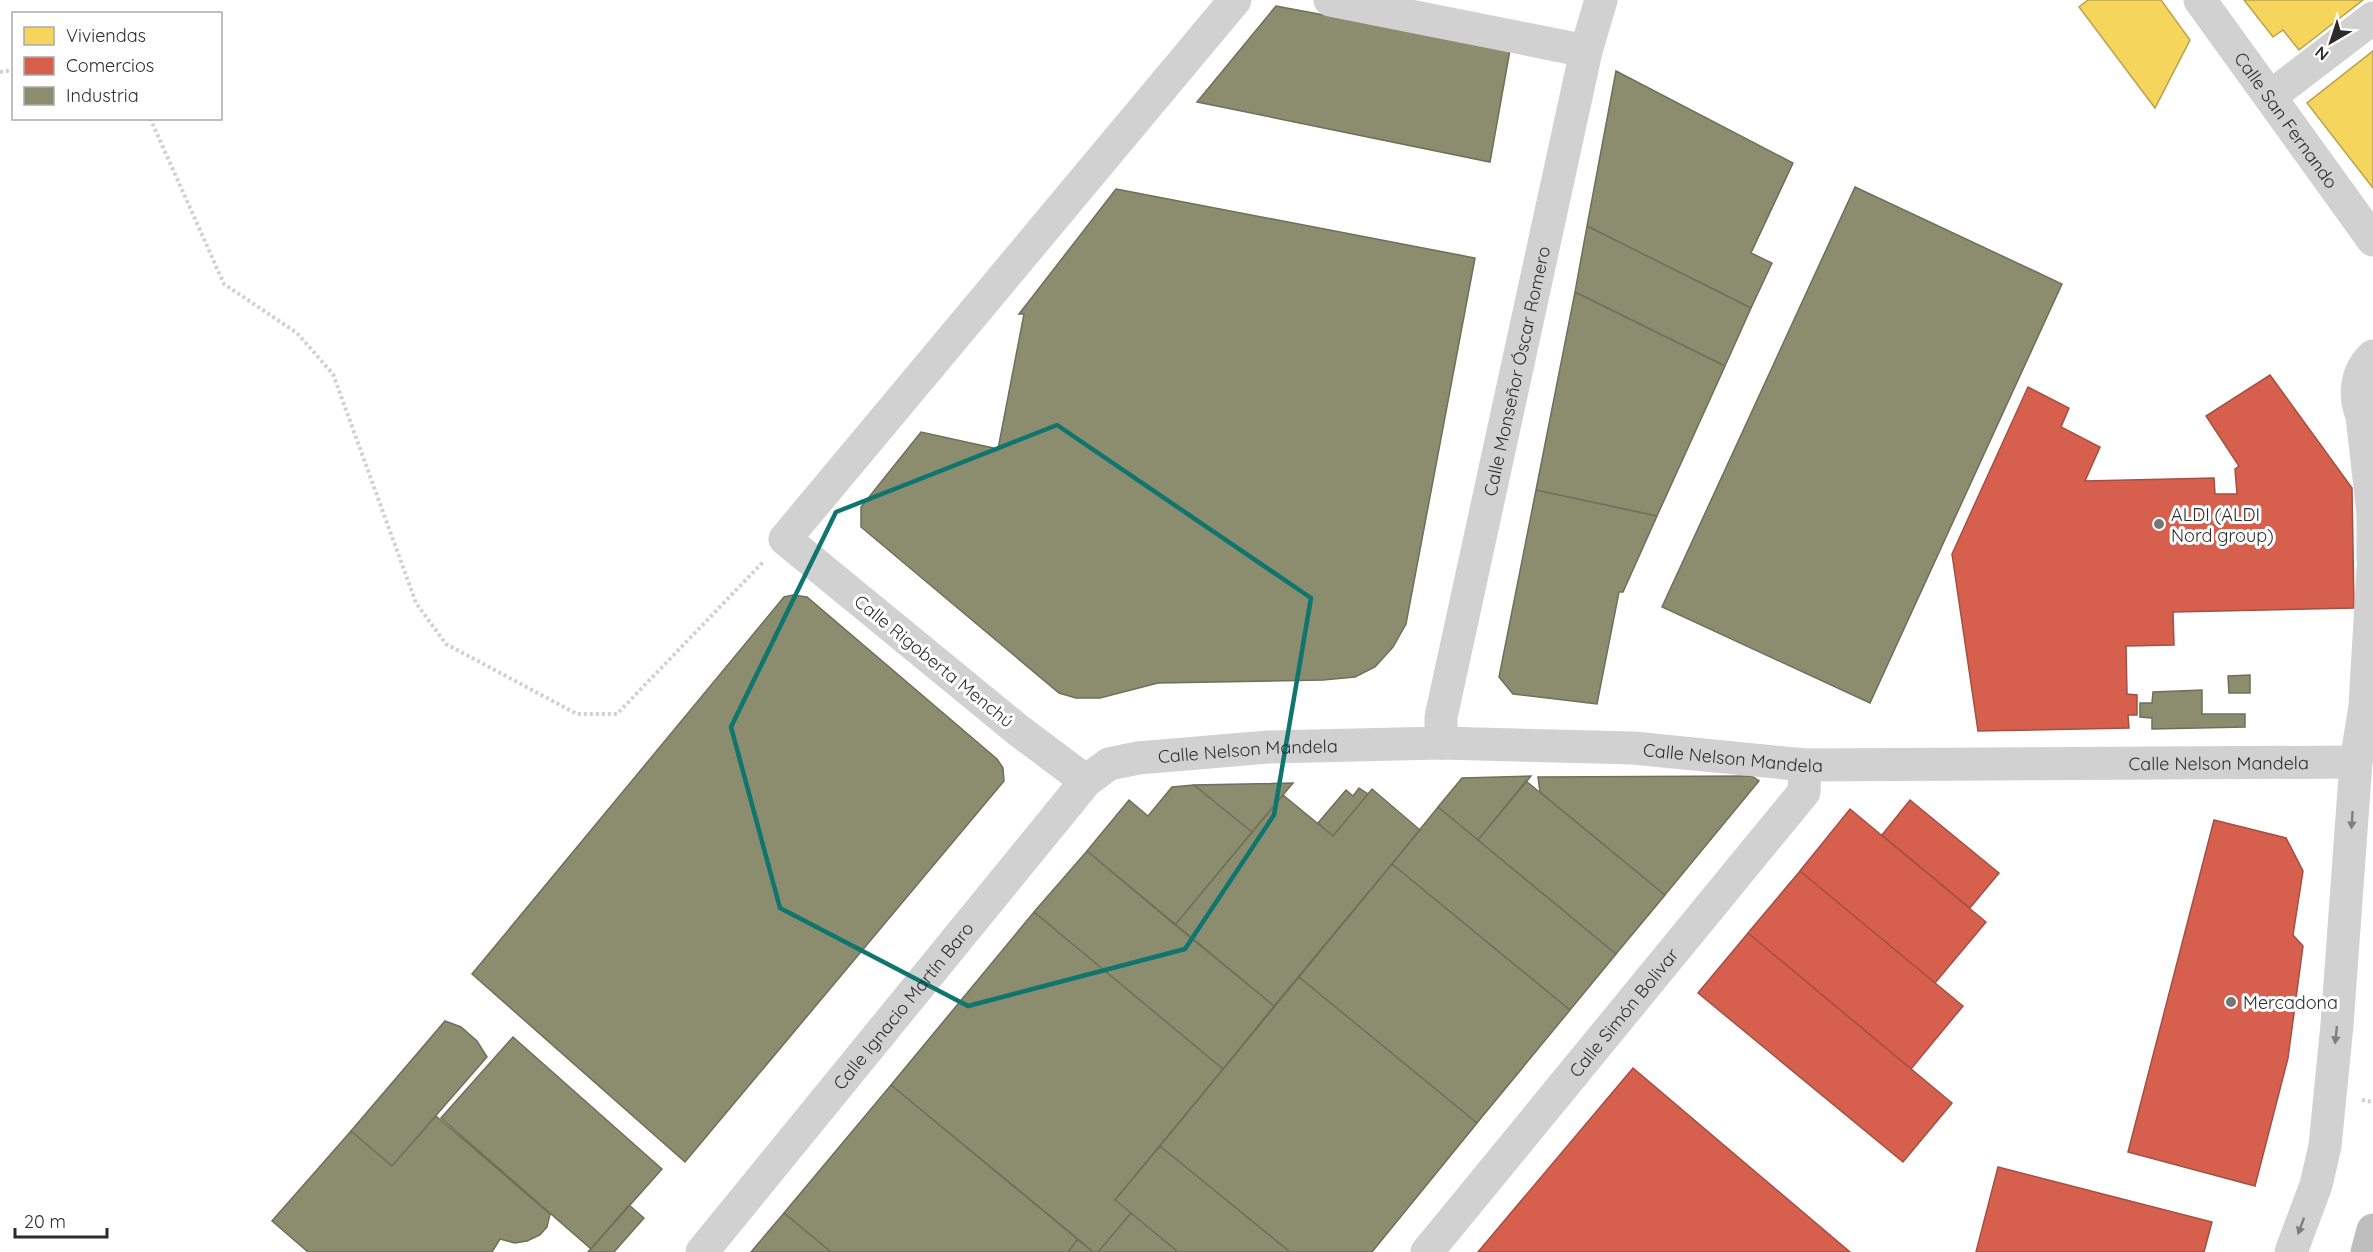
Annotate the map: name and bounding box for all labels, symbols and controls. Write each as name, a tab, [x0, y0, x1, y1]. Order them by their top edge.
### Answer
legend	[12, 12, 222, 120]
north arrow	[2301, 12, 2361, 72]
text: Viviendas	[66, 24, 146, 47]
text: N	[2311, 42, 2332, 65]
street label: Calle San Fernando	[2230, 47, 2343, 193]
text: Comercios	[66, 54, 154, 77]
text: Industria	[66, 84, 139, 107]
street label: Calle Monseñor Óscar Romero	[1478, 244, 1555, 498]
place label: ALDI (ALDI Nord group)	[2171, 503, 2274, 547]
marker: ALDI (ALDI Nord group)	[2152, 517, 2166, 531]
street label: Calle Rigoberta Menchú	[850, 590, 1018, 732]
street label: Calle Nelson Mandela	[1157, 734, 1338, 768]
street label: Calle Nelson Mandela	[1642, 738, 1823, 777]
street label: Calle Nelson Mandela	[2128, 751, 2309, 775]
one-way arrow	[2347, 811, 2357, 830]
street label: Calle Ignacio Martín Baro	[828, 917, 978, 1094]
street label: Calle Simón Bolivar	[1564, 943, 1683, 1082]
place label: Mercadona	[2243, 991, 2338, 1014]
marker: Mercadona	[2224, 995, 2238, 1009]
one-way arrow	[2331, 1026, 2341, 1045]
scale bar	[15, 1201, 106, 1239]
text: 20 m	[24, 1210, 66, 1233]
one-way arrow	[2296, 1217, 2305, 1235]

